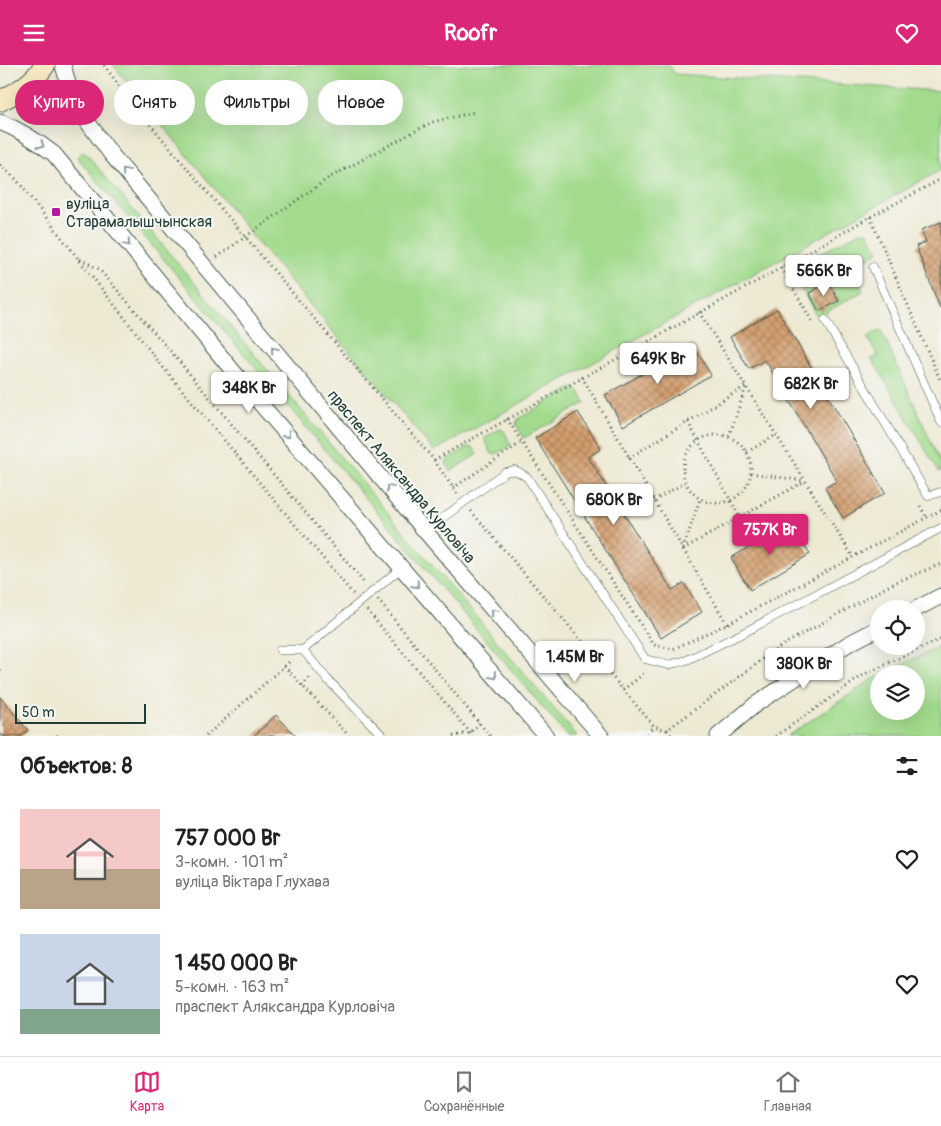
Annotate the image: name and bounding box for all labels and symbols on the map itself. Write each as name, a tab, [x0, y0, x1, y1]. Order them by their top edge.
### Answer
one-way arrow	[35, 139, 44, 147]
one-way arrow	[123, 168, 131, 177]
place label: вуліца Старамалышчынская	[66, 194, 212, 232]
marker: вуліца Старамалышчынская	[50, 206, 62, 218]
one-way arrow	[121, 238, 130, 247]
pin: 566K Br	[778, 255, 870, 297]
pin: 649K Br	[612, 343, 704, 385]
one-way arrow	[271, 347, 279, 356]
pin: 682K Br	[765, 367, 857, 410]
pin: 348K Br	[203, 371, 295, 414]
street label: праспект Аляксандра Курловіча	[323, 386, 480, 567]
one-way arrow	[281, 430, 290, 439]
pin: 680K Br	[568, 483, 660, 526]
one-way arrow	[386, 485, 395, 494]
pin: 757K Br	[724, 513, 816, 556]
one-way arrow	[410, 579, 419, 588]
one-way arrow	[492, 609, 500, 618]
pin: 1.45M Br	[523, 641, 627, 683]
pin: 380K Br	[758, 647, 850, 690]
one-way arrow	[489, 671, 498, 680]
scale bar	[15, 701, 146, 724]

